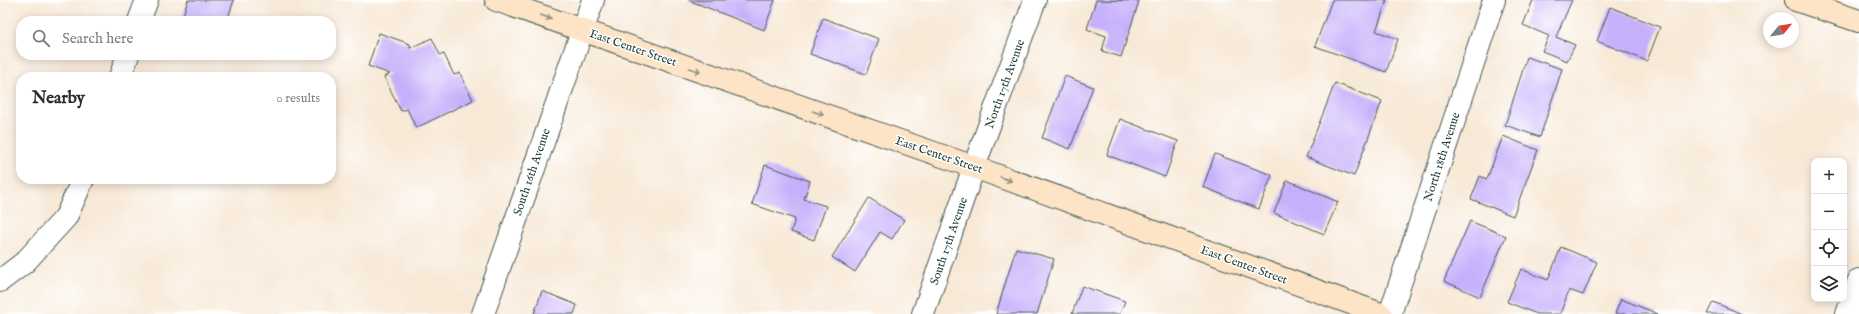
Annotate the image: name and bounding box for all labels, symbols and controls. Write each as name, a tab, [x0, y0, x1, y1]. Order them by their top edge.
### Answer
north arrow	[1763, 12, 1799, 48]
one-way arrow	[540, 14, 552, 22]
search box	[16, 16, 336, 60]
street label: East Center Street	[587, 26, 679, 70]
icon: search	[30, 27, 52, 49]
text: Search here	[62, 29, 133, 48]
street label: North 17th Avenue	[982, 37, 1028, 131]
one-way arrow	[689, 66, 701, 74]
text: Nearby	[32, 88, 85, 109]
text: 0 results	[276, 90, 320, 107]
one-way arrow	[811, 109, 823, 117]
street label: North 18th Avenue	[1421, 110, 1464, 204]
street label: South 16th Avenue	[510, 126, 554, 218]
street label: East Center Street	[893, 133, 985, 177]
map controls	[1811, 158, 1847, 302]
button: +	[1811, 158, 1847, 194]
one-way arrow	[1000, 176, 1013, 183]
button: −	[1811, 194, 1847, 230]
street label: South 17th Avenue	[927, 195, 971, 287]
button: locate	[1811, 230, 1847, 266]
street label: East Center Street	[1199, 242, 1289, 288]
button: layers	[1811, 266, 1847, 302]

